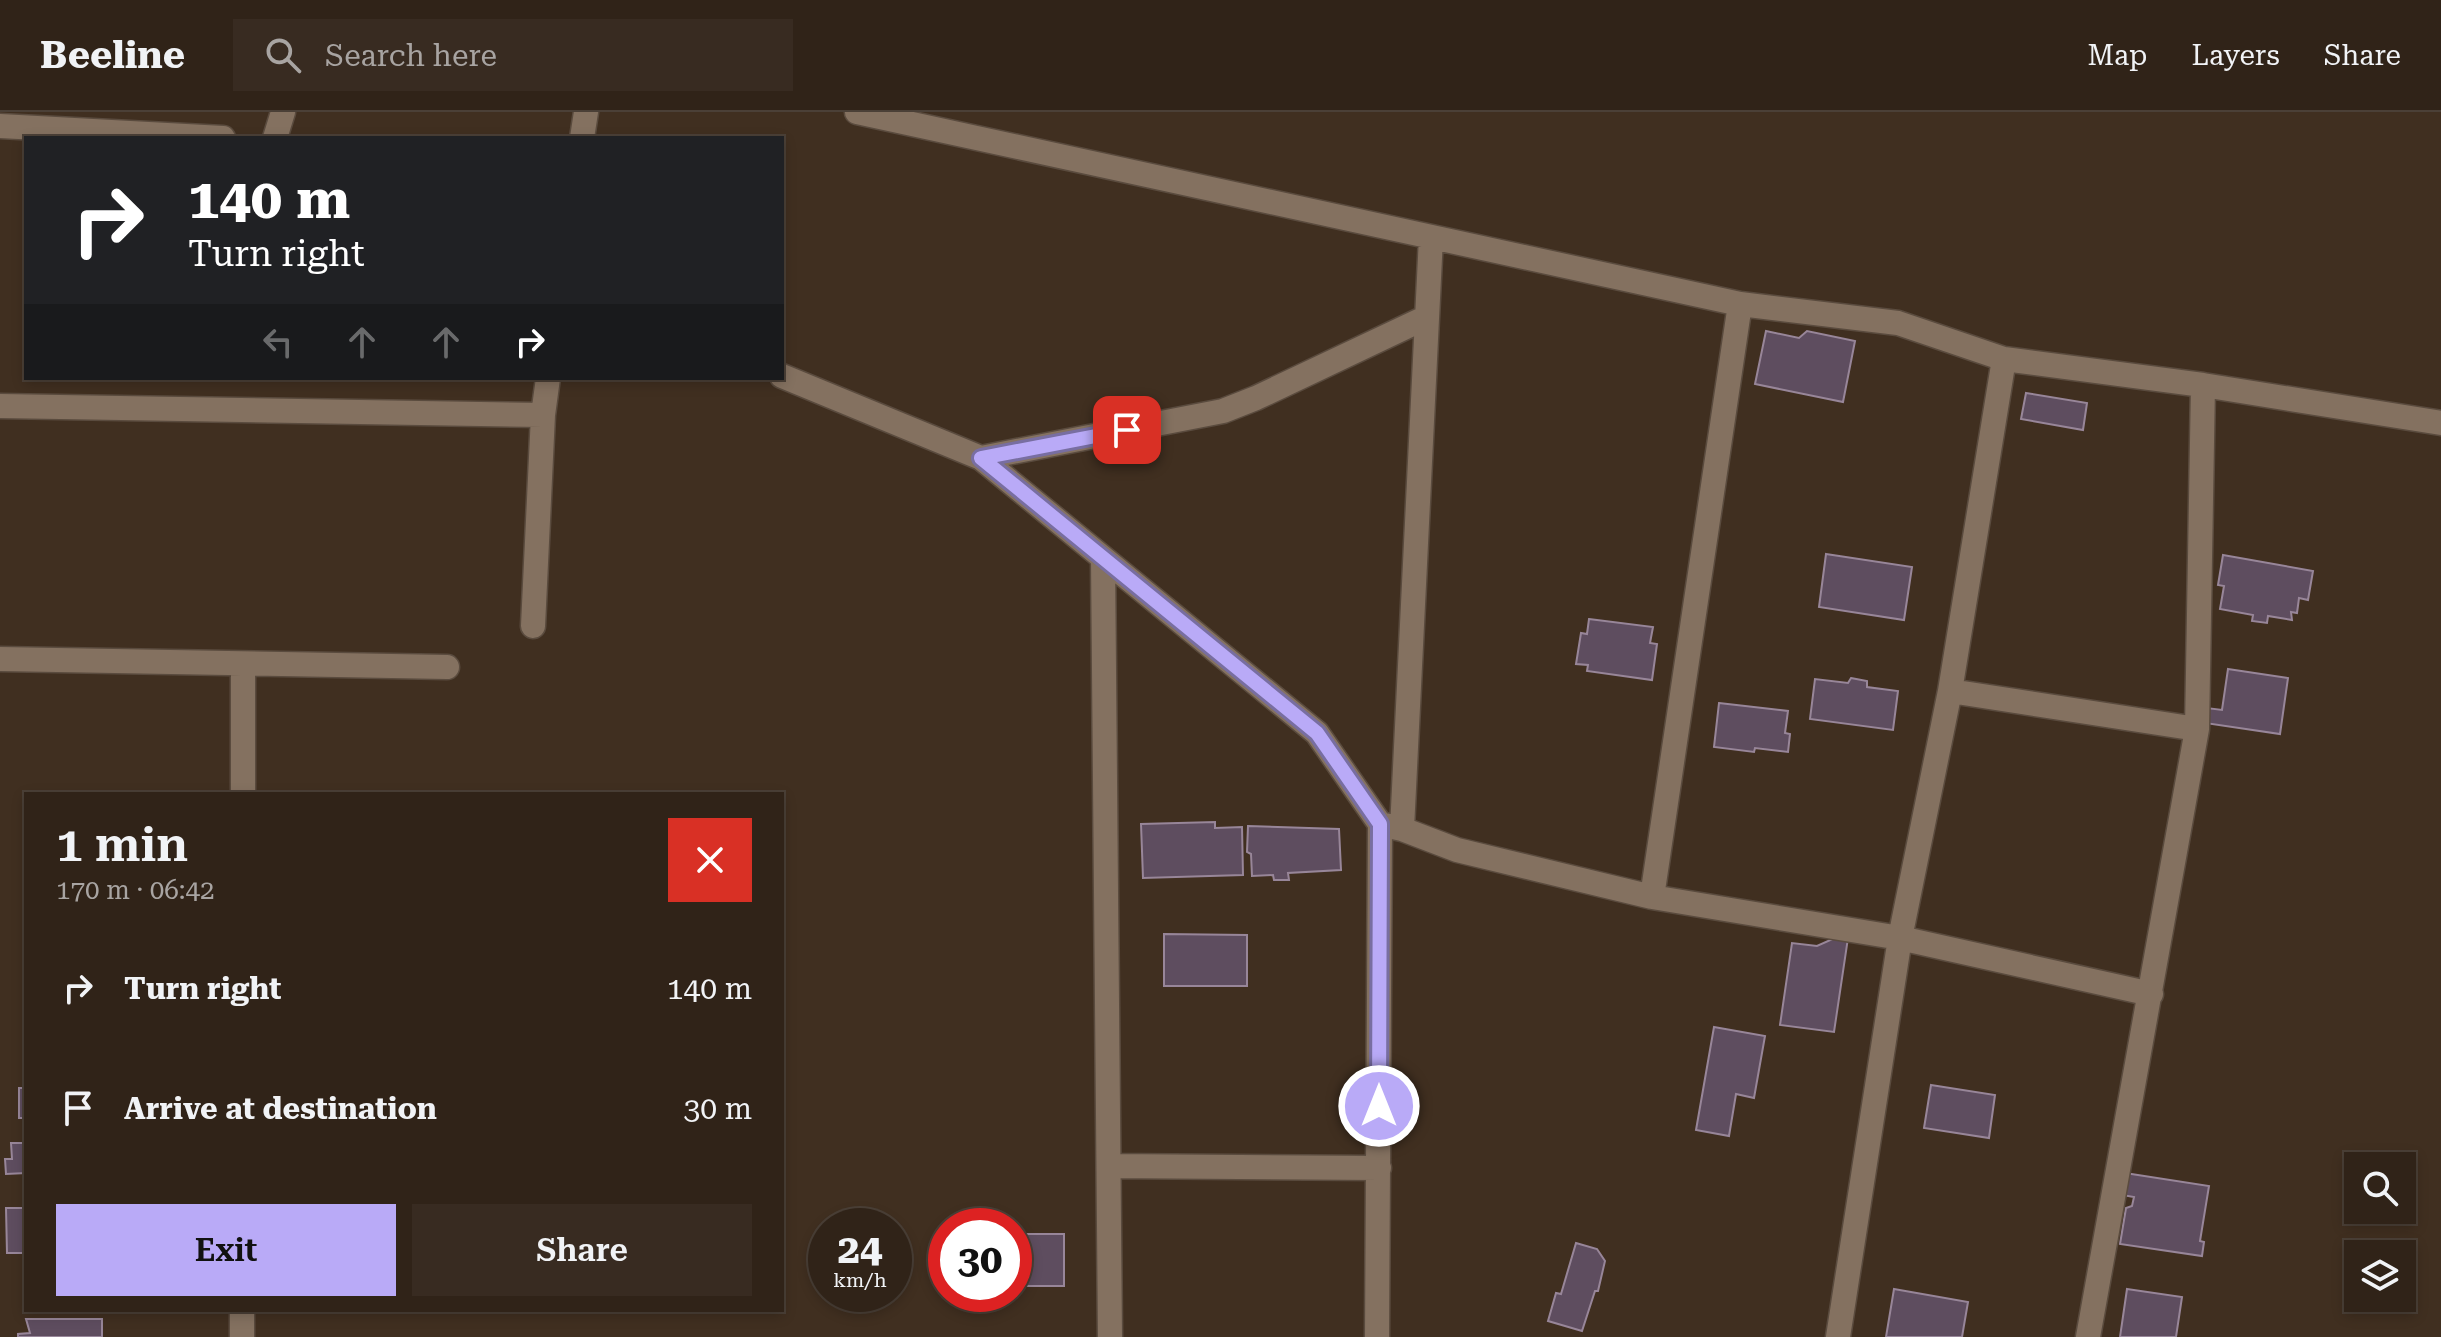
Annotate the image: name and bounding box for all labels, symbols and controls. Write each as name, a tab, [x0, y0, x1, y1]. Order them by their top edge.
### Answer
search box	[233, 19, 793, 91]
text: Beeline	[40, 33, 185, 77]
icon: search	[261, 33, 305, 77]
text: Search here	[325, 38, 497, 73]
text: Map	[2088, 39, 2147, 72]
text: Layers	[2191, 39, 2280, 72]
text: Share	[2324, 39, 2401, 72]
text: 140 m	[188, 166, 350, 232]
icon: right	[56, 168, 160, 272]
text: Turn right	[188, 233, 365, 275]
icon: left	[256, 320, 300, 364]
icon: ahead	[340, 320, 384, 364]
icon: ahead	[424, 320, 468, 364]
icon: right	[508, 320, 552, 364]
pin	[1093, 396, 1161, 464]
icon: arrive	[1105, 408, 1149, 452]
text: 1 min	[56, 817, 188, 873]
button: close	[668, 818, 752, 902]
text: 170 m · 06:42	[56, 875, 215, 905]
icon: right	[56, 966, 100, 1010]
text: Turn right	[124, 971, 281, 1006]
text: 140 m	[667, 971, 752, 1006]
position arrow	[1337, 1064, 1421, 1148]
icon: arrive	[56, 1086, 100, 1130]
text: Arrive at destination	[124, 1091, 437, 1126]
text: 30 m	[683, 1091, 752, 1126]
map controls	[2344, 1152, 2416, 1312]
button: search	[2344, 1152, 2416, 1224]
button: Exit	[56, 1204, 396, 1296]
button: Share	[412, 1204, 752, 1296]
speed limit sign: 30	[928, 1208, 1032, 1312]
text: 24	[838, 1226, 882, 1273]
button: layers	[2344, 1240, 2416, 1312]
text: km/h	[833, 1268, 887, 1292]

